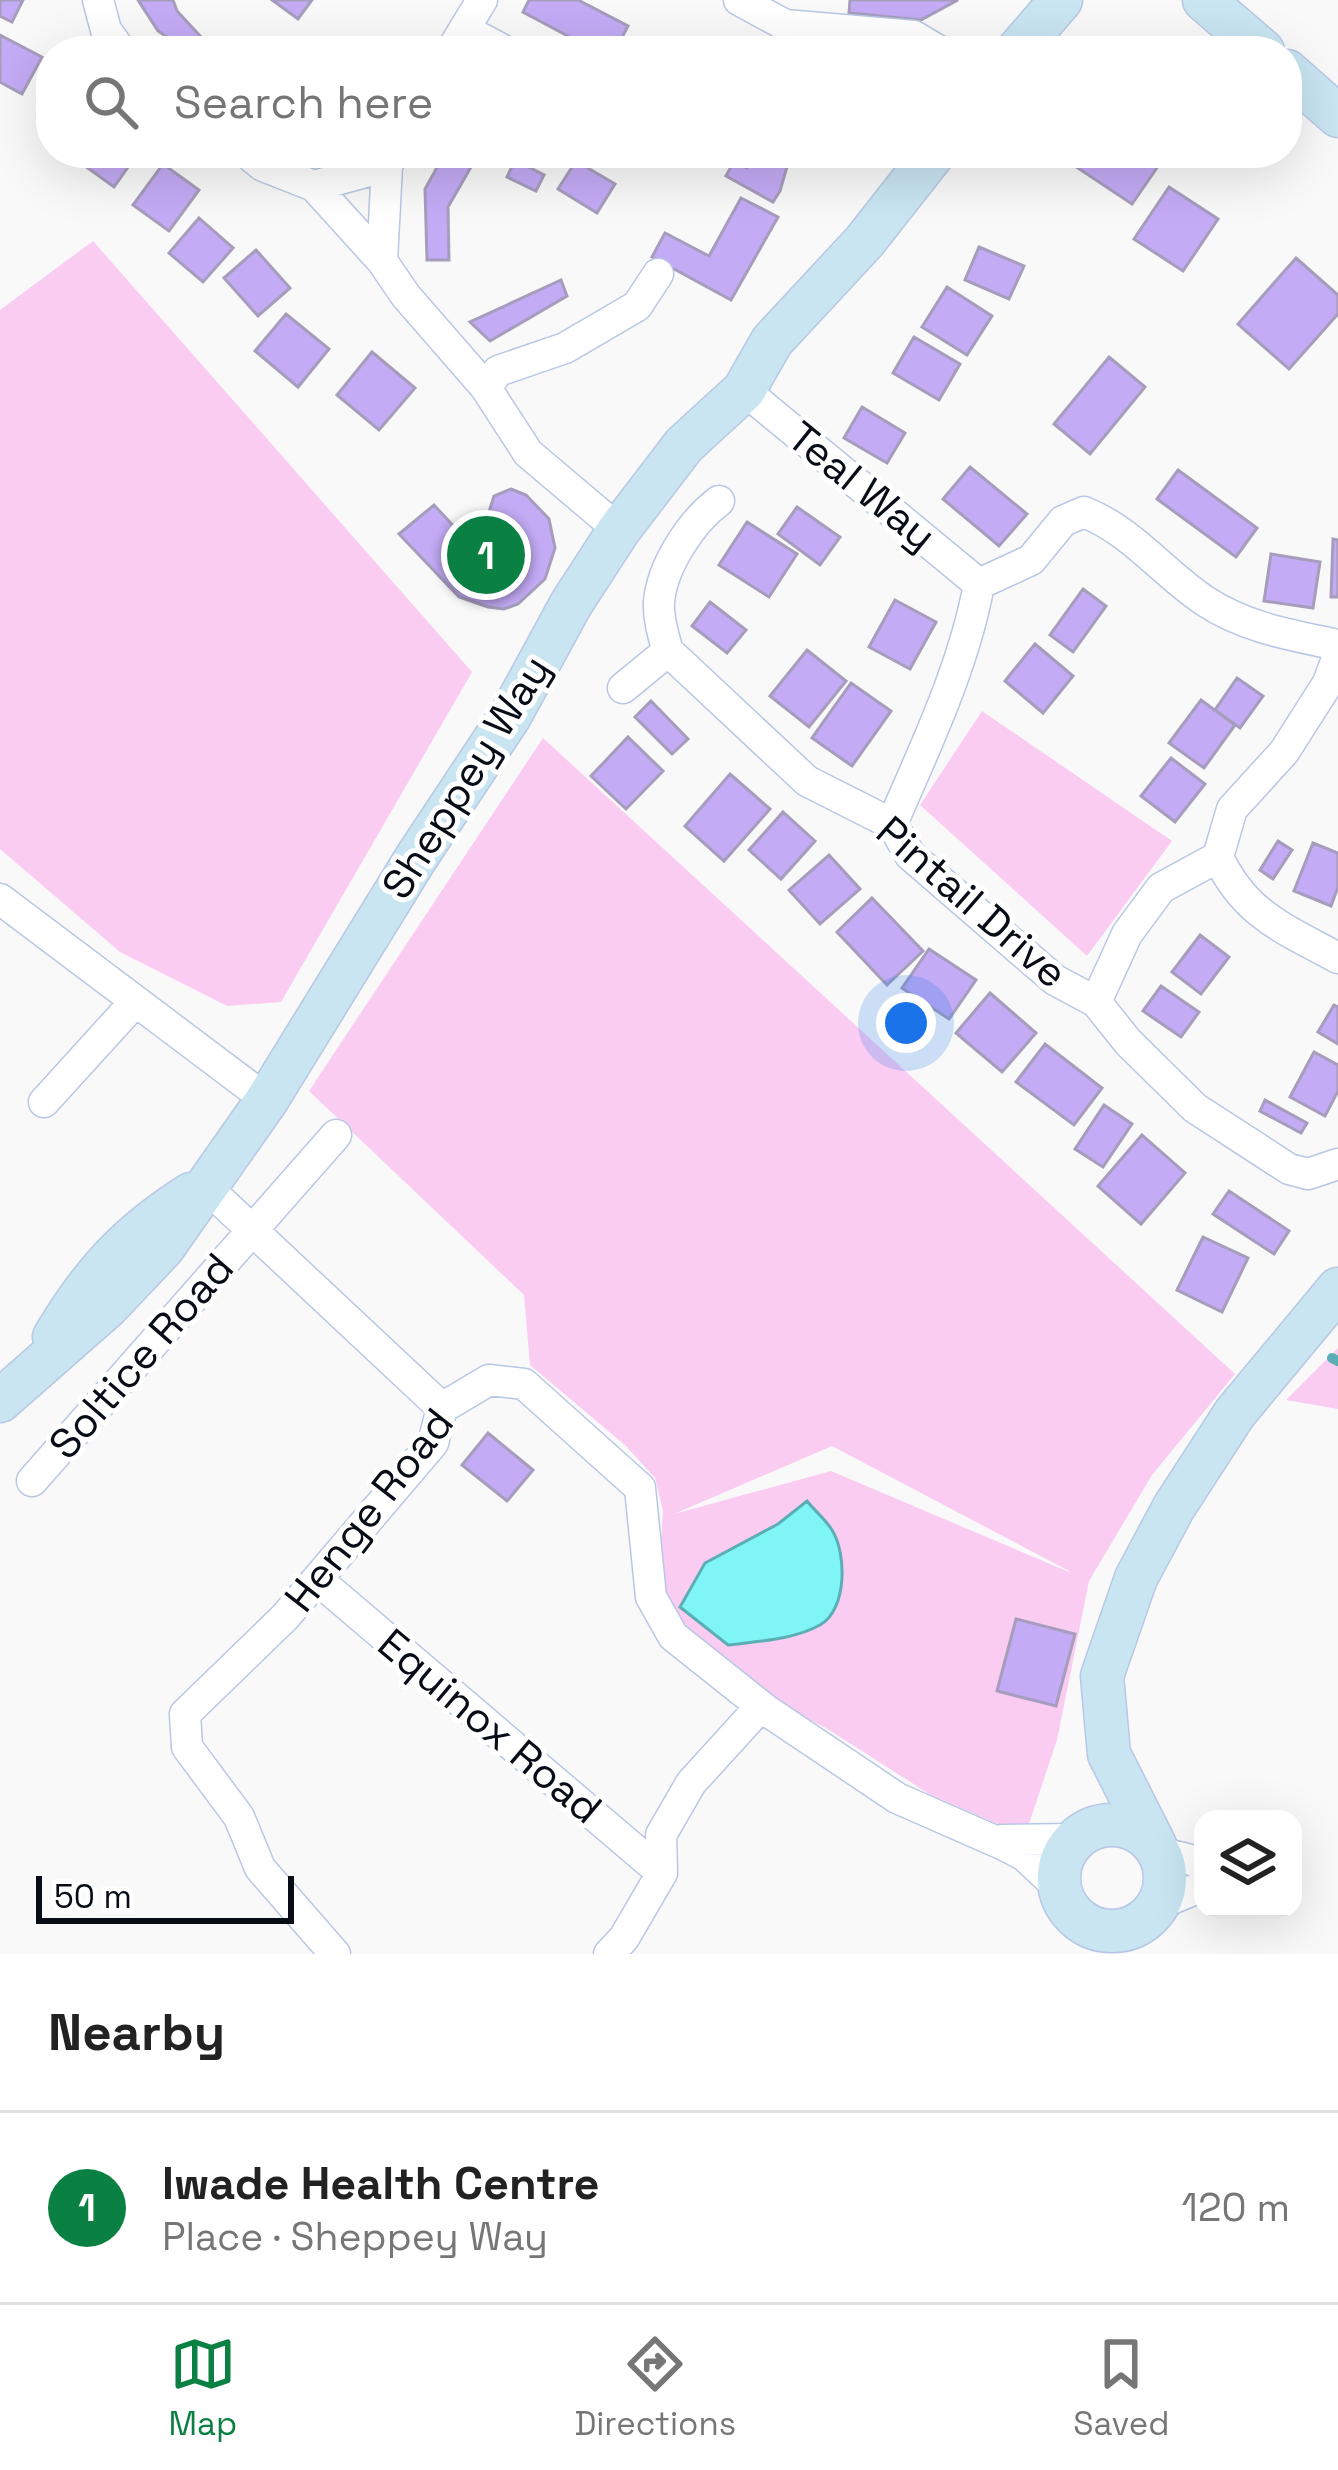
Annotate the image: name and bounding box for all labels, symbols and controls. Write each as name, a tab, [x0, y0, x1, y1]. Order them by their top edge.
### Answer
search box	[36, 36, 1302, 168]
icon: search	[78, 69, 144, 135]
text: Search here	[174, 74, 433, 131]
street label: Teal Way	[777, 410, 947, 562]
pin: 1	[447, 510, 525, 600]
street label: Sheppey Way	[370, 645, 562, 909]
street label: Pintail Drive	[866, 805, 1078, 999]
your location	[876, 993, 936, 1053]
street label: Soltice Road	[37, 1242, 245, 1470]
street label: Henge Road	[273, 1398, 465, 1622]
street label: Equinox Road	[367, 1617, 613, 1835]
map controls	[1194, 1810, 1302, 1918]
button: layers	[1194, 1810, 1302, 1918]
scale bar	[36, 1870, 294, 1923]
text: 50 m	[54, 1876, 132, 1918]
text: Nearby	[48, 2000, 225, 2065]
text: Iwade Health Centre	[162, 2155, 600, 2212]
text: 1	[78, 2183, 96, 2232]
text: 120 m	[1182, 2183, 1290, 2232]
text: Place · Sheppey Way	[162, 2212, 548, 2261]
tab: Map	[169, 2331, 237, 2445]
tab: Directions	[574, 2331, 736, 2445]
tab: Saved	[1073, 2331, 1169, 2445]

